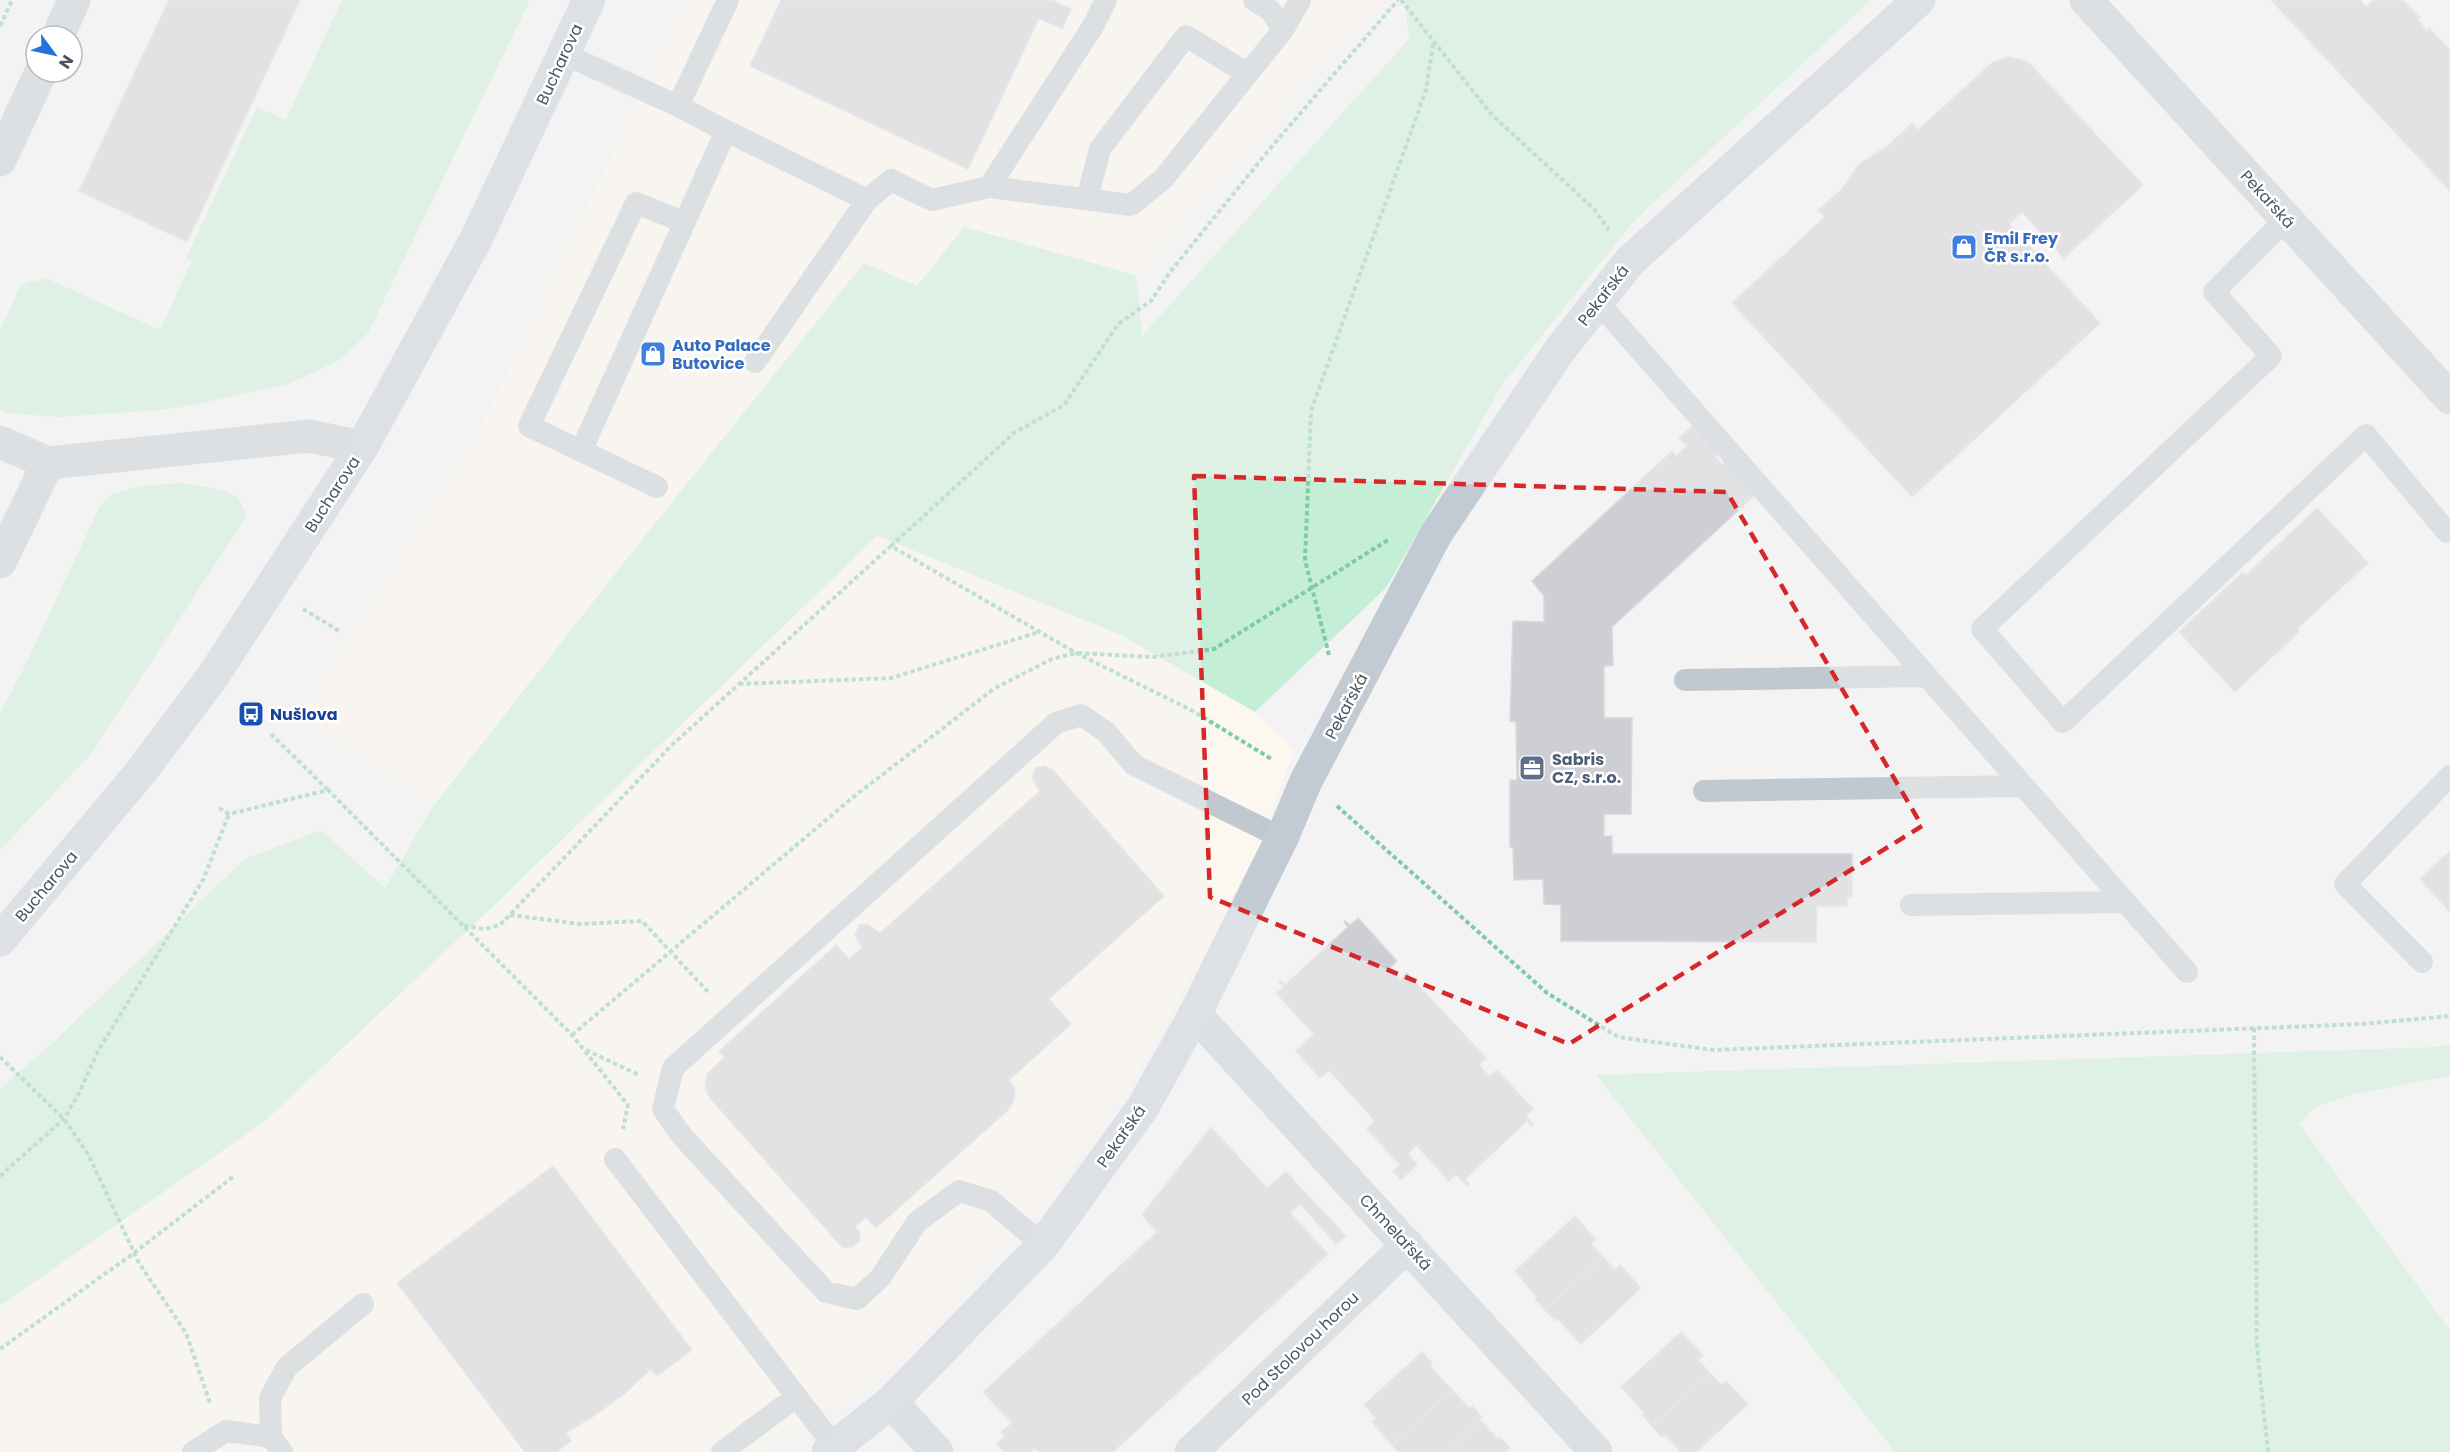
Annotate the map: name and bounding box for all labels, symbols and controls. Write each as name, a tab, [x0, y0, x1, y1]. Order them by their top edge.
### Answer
street label: Bucharova	[531, 20, 588, 108]
north arrow	[24, 24, 84, 84]
text: N	[53, 51, 79, 73]
street label: Pekařská	[2235, 165, 2300, 234]
place label: Emil Frey ČR s.r.o.	[1984, 227, 2059, 268]
shop icon: Emil Frey ČR s.r.o.	[1949, 232, 1979, 262]
street label: Pekařská	[1572, 260, 1635, 331]
place label: Auto Palace Butovice	[672, 334, 771, 375]
shop icon: Auto Palace Butovice	[638, 339, 668, 369]
street label: Bucharova	[299, 452, 366, 537]
street label: Pekařská	[1319, 669, 1373, 743]
bus stop icon: Nušlova	[236, 699, 266, 729]
place label: Nušlova	[270, 703, 338, 726]
place label: Sabris CZ, s.r.o.	[1552, 748, 1621, 789]
office icon: Sabris CZ, s.r.o.	[1517, 753, 1547, 783]
street label: Bucharova	[10, 846, 83, 927]
street label: Pekařská	[1091, 1100, 1151, 1172]
street label: Chmelařská	[1354, 1189, 1437, 1276]
street label: Pod Stolovou horou	[1237, 1286, 1364, 1410]

